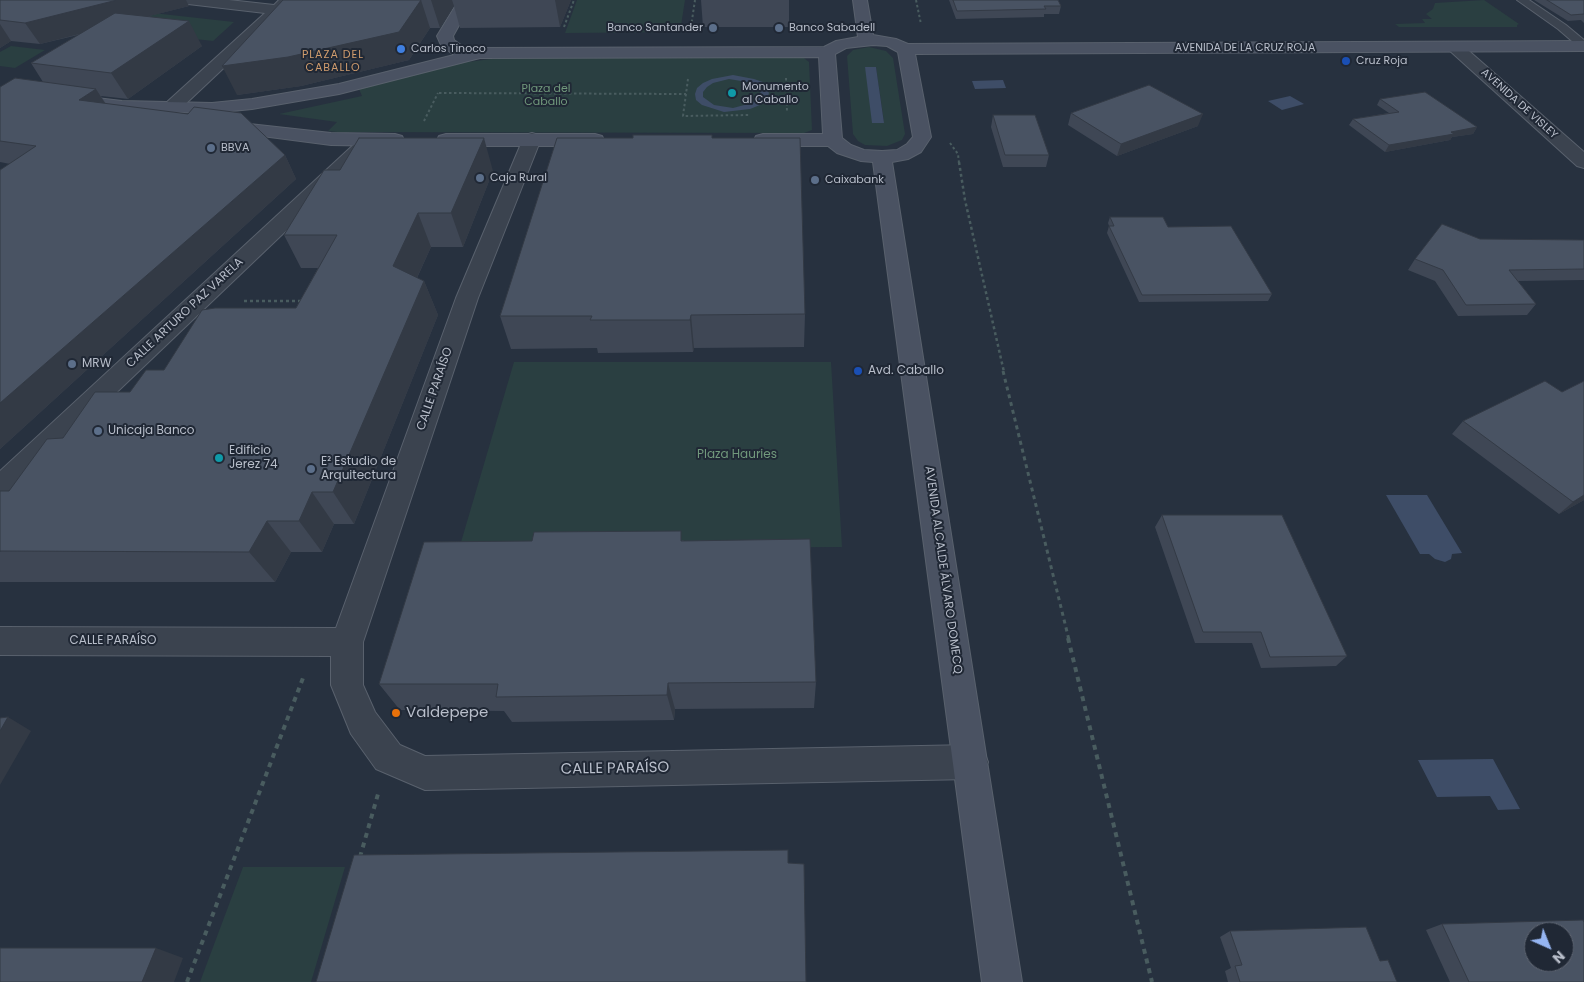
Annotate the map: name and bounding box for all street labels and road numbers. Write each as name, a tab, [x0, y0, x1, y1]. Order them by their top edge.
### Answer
street label: AVENIDA DE LA CRUZ ROJA	[1175, 41, 1315, 55]
street label: AVENIDA DE VISLEY	[1478, 66, 1560, 142]
street label: CALLE ARTURO PAZ VARELA	[124, 255, 246, 371]
street label: CALLE PARAÍSO	[414, 346, 456, 432]
street label: AVENIDA ALCALDE ÁLVARO DOMECQ	[921, 465, 965, 675]
street label: CALLE PARAÍSO	[70, 634, 156, 648]
street label: CALLE PARAÍSO	[561, 759, 669, 779]

